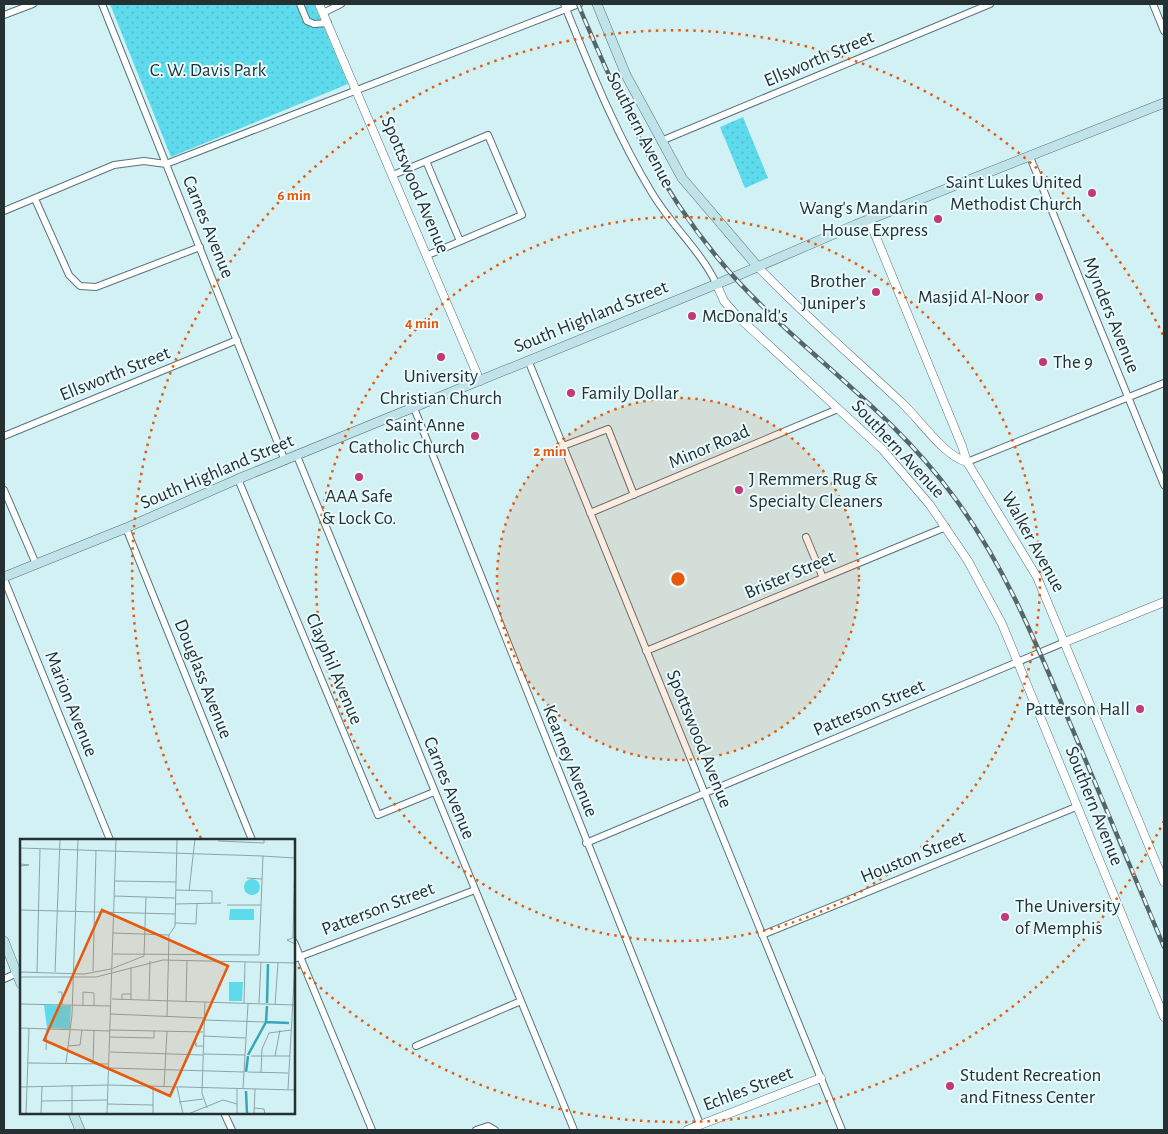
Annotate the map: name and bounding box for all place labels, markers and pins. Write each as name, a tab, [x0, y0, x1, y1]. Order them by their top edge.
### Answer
place label: Saint Lukes United Methodist Church	[946, 173, 1082, 214]
marker: Saint Lukes United Methodist Church	[1086, 187, 1098, 199]
place label: Wang's Mandarin House Express	[799, 199, 928, 240]
marker: Wang's Mandarin House Express	[932, 213, 944, 225]
place label: Brother Juniper’s	[801, 272, 866, 313]
marker: Brother Juniper’s	[870, 286, 882, 298]
place label: Masjid Al-Noor	[918, 288, 1029, 307]
marker: Masjid Al-Noor	[1033, 291, 1045, 303]
place label: McDonald's	[702, 307, 788, 326]
marker: McDonald's	[686, 310, 698, 322]
marker: University Christian Church	[435, 351, 447, 363]
place label: The 9	[1053, 353, 1093, 372]
marker: The 9	[1037, 356, 1049, 368]
place label: University Christian Church	[380, 367, 502, 408]
place label: Family Dollar	[581, 384, 679, 403]
marker: Family Dollar	[565, 387, 577, 399]
place label: Saint Anne Catholic Church	[349, 416, 465, 457]
marker: Saint Anne Catholic Church	[469, 430, 481, 442]
place label: J Remmers Rug & Specialty Cleaners	[749, 470, 883, 511]
marker: AAA Safe & Lock Co.	[353, 471, 365, 483]
marker: J Remmers Rug & Specialty Cleaners	[733, 484, 745, 496]
place label: AAA Safe & Lock Co.	[322, 487, 396, 528]
centre of rings	[669, 570, 687, 588]
place label: Patterson Hall	[1025, 700, 1130, 719]
marker: Patterson Hall	[1134, 703, 1146, 715]
place label: The University of Memphis	[1015, 897, 1120, 938]
marker: The University of Memphis	[999, 911, 1011, 923]
place label: Student Recreation and Fitness Center	[960, 1066, 1101, 1107]
marker: Student Recreation and Fitness Center	[944, 1080, 956, 1092]

